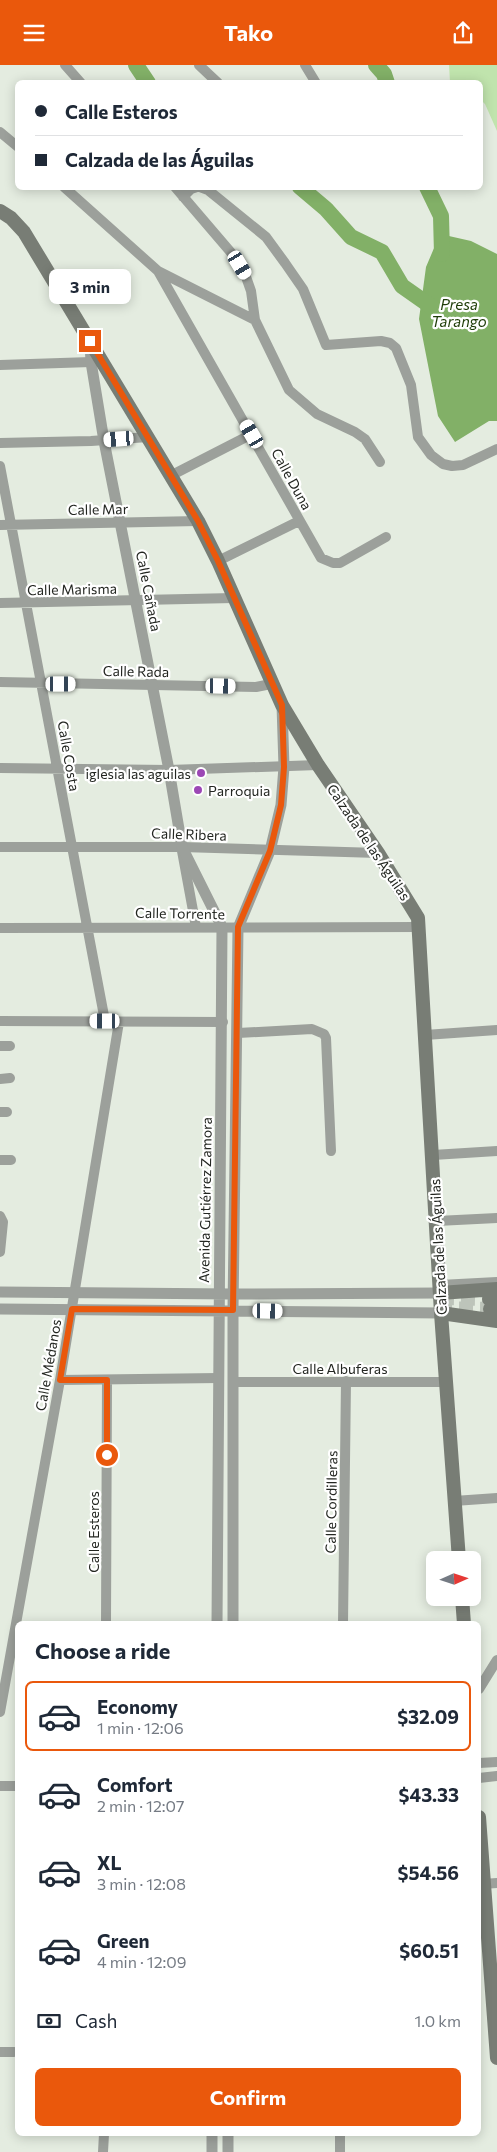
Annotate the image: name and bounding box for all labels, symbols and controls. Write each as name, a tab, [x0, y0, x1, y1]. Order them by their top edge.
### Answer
icon: menu	[20, 19, 48, 47]
text: Tako	[224, 19, 273, 46]
icon: share	[449, 19, 477, 47]
text: Calle Esteros	[65, 100, 178, 123]
text: Calzada de las Águilas	[65, 148, 254, 171]
car	[225, 248, 254, 282]
callout: 3 min	[49, 269, 131, 303]
text: 3 min	[70, 277, 110, 296]
water label: Presa Tarango	[431, 295, 487, 330]
route end	[79, 330, 101, 352]
car	[238, 417, 265, 451]
car	[103, 430, 134, 448]
street label: Calle Duna	[268, 445, 316, 513]
street label: Calle Mar	[68, 500, 129, 518]
street label: Calle Cañada	[133, 549, 165, 633]
street label: Calle Marisma	[27, 580, 117, 598]
street label: Calle Rada	[103, 662, 169, 680]
car	[46, 677, 76, 692]
car	[205, 678, 236, 694]
street label: Calle Costa	[54, 719, 84, 793]
place label: iglesia las aguilas	[85, 765, 191, 782]
marker: iglesia las aguilas	[195, 767, 207, 779]
street label: Calzada de las Águilas	[324, 781, 414, 903]
place label: Parroquia	[208, 782, 270, 799]
marker: Parroquia	[192, 784, 204, 796]
street label: Calle Ribera	[151, 824, 227, 844]
street label: Calle Torrente	[135, 904, 225, 922]
car	[90, 1014, 120, 1029]
street label: Avenida Gutiérrez Zamora	[195, 1117, 215, 1283]
street label: Calzada de las Águilas	[426, 1178, 450, 1316]
car	[252, 1303, 283, 1319]
street label: Calle Médanos	[32, 1318, 64, 1412]
street label: Calle Albuferas	[292, 1360, 388, 1377]
route start	[96, 1444, 118, 1466]
street label: Calle Cordilleras	[322, 1450, 340, 1554]
street label: Calle Esteros	[85, 1491, 102, 1573]
north arrow	[426, 1551, 481, 1606]
map controls	[426, 1551, 481, 1606]
text: Choose a ride	[35, 1637, 170, 1664]
icon: car	[37, 1694, 82, 1739]
text: Economy	[97, 1695, 178, 1718]
text: $32.09	[397, 1705, 459, 1728]
text: 1 min · 12:06	[97, 1718, 184, 1737]
icon: car	[37, 1772, 82, 1817]
text: Comfort	[97, 1773, 173, 1796]
text: $43.33	[399, 1783, 459, 1806]
text: 2 min · 12:07	[97, 1796, 184, 1815]
icon: car	[37, 1850, 82, 1895]
text: XL	[97, 1851, 122, 1874]
text: $54.56	[398, 1861, 459, 1884]
text: 3 min · 12:08	[97, 1874, 186, 1893]
icon: car	[37, 1928, 82, 1973]
text: Green	[97, 1929, 149, 1952]
text: $60.51	[399, 1939, 459, 1962]
text: 4 min · 12:09	[97, 1952, 186, 1971]
icon: cash	[35, 2007, 63, 2035]
text: Cash	[75, 2009, 117, 2032]
text: 1.0 km	[415, 2011, 461, 2030]
button: Confirm	[35, 2068, 461, 2126]

